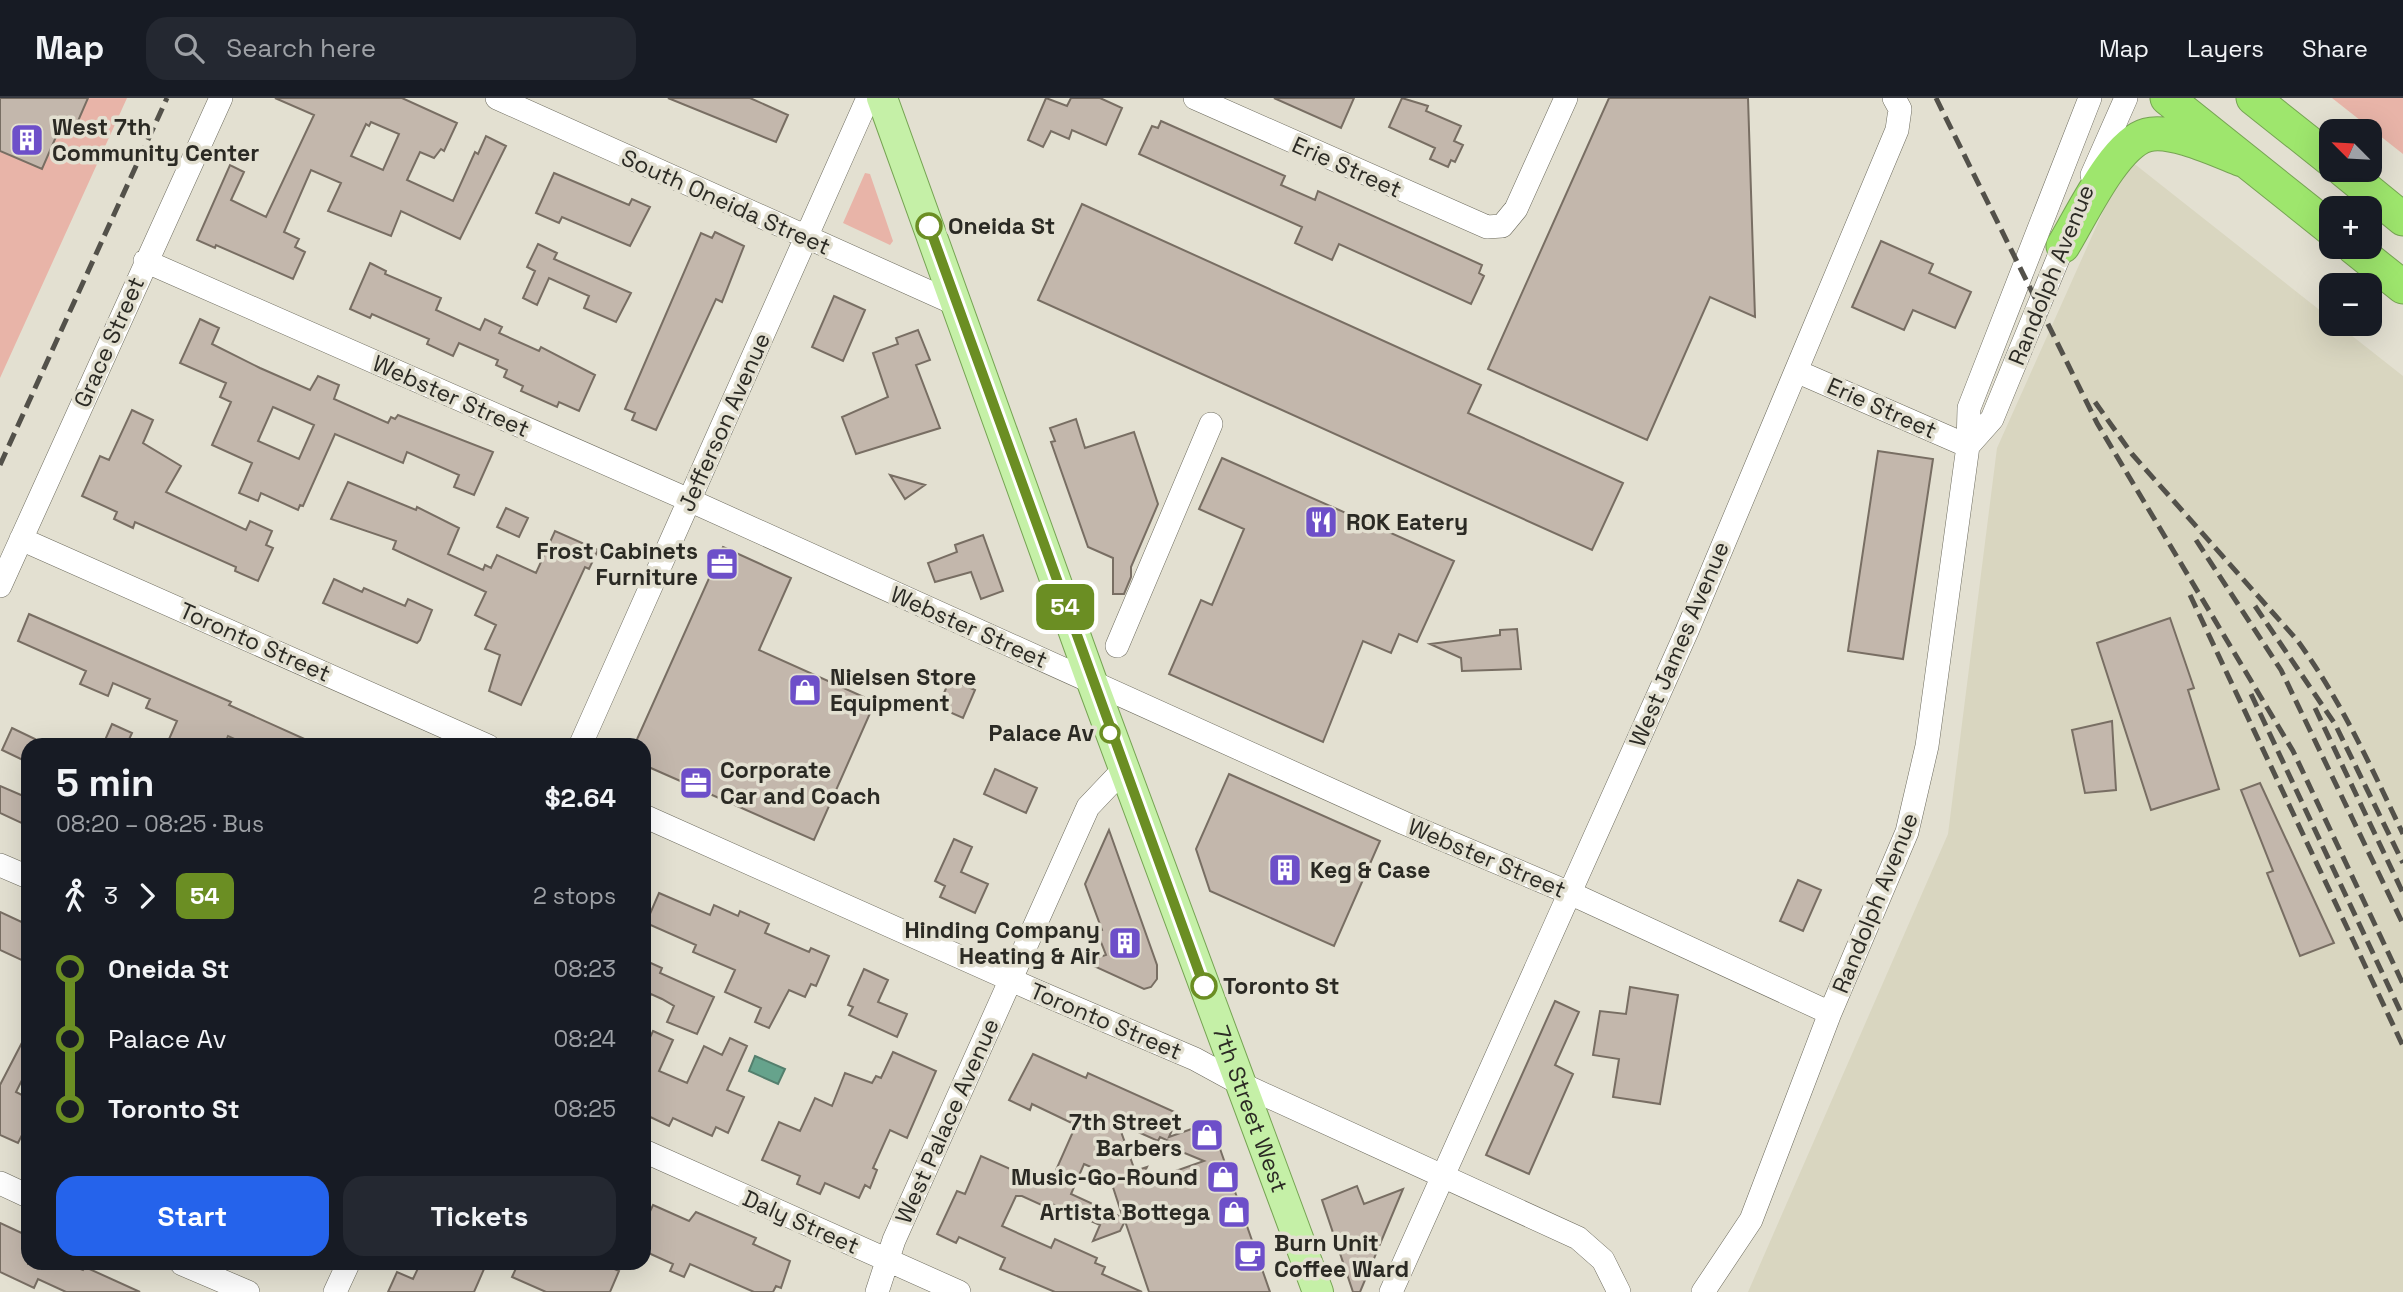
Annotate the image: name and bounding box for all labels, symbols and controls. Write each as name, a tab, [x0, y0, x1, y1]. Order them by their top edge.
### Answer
search box	[146, 17, 636, 80]
text: Map	[35, 27, 104, 69]
icon: search	[170, 29, 208, 67]
text: Search here	[226, 31, 376, 65]
text: Map	[2099, 33, 2149, 64]
text: Layers	[2187, 33, 2264, 64]
text: Share	[2302, 33, 2368, 64]
place label: West 7th Community Center	[52, 112, 259, 168]
north arrow	[2319, 119, 2382, 182]
map controls	[2319, 119, 2382, 336]
building icon: West 7th Community Center	[8, 121, 46, 159]
street label: Erie Street	[1287, 129, 1407, 205]
street label: South Oneida Street	[617, 142, 835, 262]
street label: Randolph Avenue	[2001, 180, 2101, 370]
button: +	[2319, 196, 2382, 259]
place label: Oneida St	[948, 211, 1055, 241]
marker: Oneida St	[916, 213, 942, 239]
street label: Grace Street	[67, 272, 151, 412]
button: −	[2319, 273, 2382, 336]
street label: Jefferson Avenue	[671, 328, 777, 516]
street label: Webster Street	[368, 348, 534, 444]
street label: Erie Street	[1822, 370, 1942, 446]
restaurant icon: ROK Eatery	[1302, 503, 1340, 541]
place label: ROK Eatery	[1346, 507, 1468, 537]
place label: Frost Cabinets Furniture	[536, 536, 698, 592]
street label: West James Avenue	[1622, 537, 1736, 751]
office icon: Frost Cabinets Furniture	[703, 545, 741, 583]
street label: Webster Street	[886, 579, 1052, 675]
line badge: 54	[1034, 584, 1096, 630]
text: 54	[1050, 591, 1080, 622]
street label: Toronto Street	[175, 595, 335, 689]
place label: Nielsen Store Equipment	[830, 662, 976, 718]
shop icon: Nielsen Store Equipment	[786, 671, 824, 709]
place label: Palace Av	[989, 718, 1094, 748]
marker: Palace Av	[1100, 723, 1120, 743]
place label: Corporate Car and Coach	[720, 755, 881, 811]
text: 5 min	[56, 759, 154, 807]
office icon: Corporate Car and Coach	[677, 764, 715, 802]
text: $2.64	[545, 781, 616, 815]
street label: Randolph Avenue	[1825, 808, 1925, 998]
text: 08:20 – 08:25 · Bus	[56, 809, 264, 839]
street label: Webster Street	[1403, 811, 1571, 905]
building icon: Keg & Case	[1266, 851, 1304, 889]
place label: Keg & Case	[1310, 855, 1431, 885]
icon: walk	[56, 877, 94, 915]
icon: forward	[128, 877, 166, 915]
text: 54	[190, 880, 220, 911]
text: 3	[104, 881, 118, 911]
text: 2 stops	[533, 881, 616, 911]
place label: Hinding Company Heating & Air	[905, 915, 1100, 971]
building icon: Hinding Company Heating & Air	[1106, 924, 1144, 962]
text: Oneida St	[108, 952, 229, 986]
text: 08:23	[553, 954, 616, 984]
place label: Toronto St	[1223, 971, 1339, 1001]
marker: Toronto St	[1191, 973, 1217, 999]
street label: Toronto Street	[1025, 975, 1187, 1067]
street label: West Palace Avenue	[888, 1014, 1006, 1228]
street label: 7th Street West	[1206, 1021, 1295, 1197]
text: Palace Av	[108, 1022, 226, 1056]
text: 08:24	[554, 1024, 616, 1054]
text: Toronto St	[108, 1092, 240, 1126]
text: 08:25	[553, 1094, 616, 1124]
place label: 7th Street Barbers	[1069, 1107, 1182, 1163]
shop icon: 7th Street Barbers	[1188, 1116, 1226, 1154]
shop icon: Music-Go-Round	[1204, 1158, 1242, 1196]
place label: Music-Go-Round	[1011, 1162, 1198, 1192]
button: Start	[56, 1176, 329, 1256]
button: Tickets	[343, 1176, 616, 1256]
street label: Daly Street	[738, 1183, 864, 1261]
shop icon: Artista Bottega	[1215, 1193, 1253, 1231]
place label: Artista Bottega	[1040, 1197, 1210, 1227]
place label: Burn Unit Coffee Ward	[1274, 1228, 1409, 1284]
cafe icon: Burn Unit Coffee Ward	[1231, 1237, 1269, 1275]

